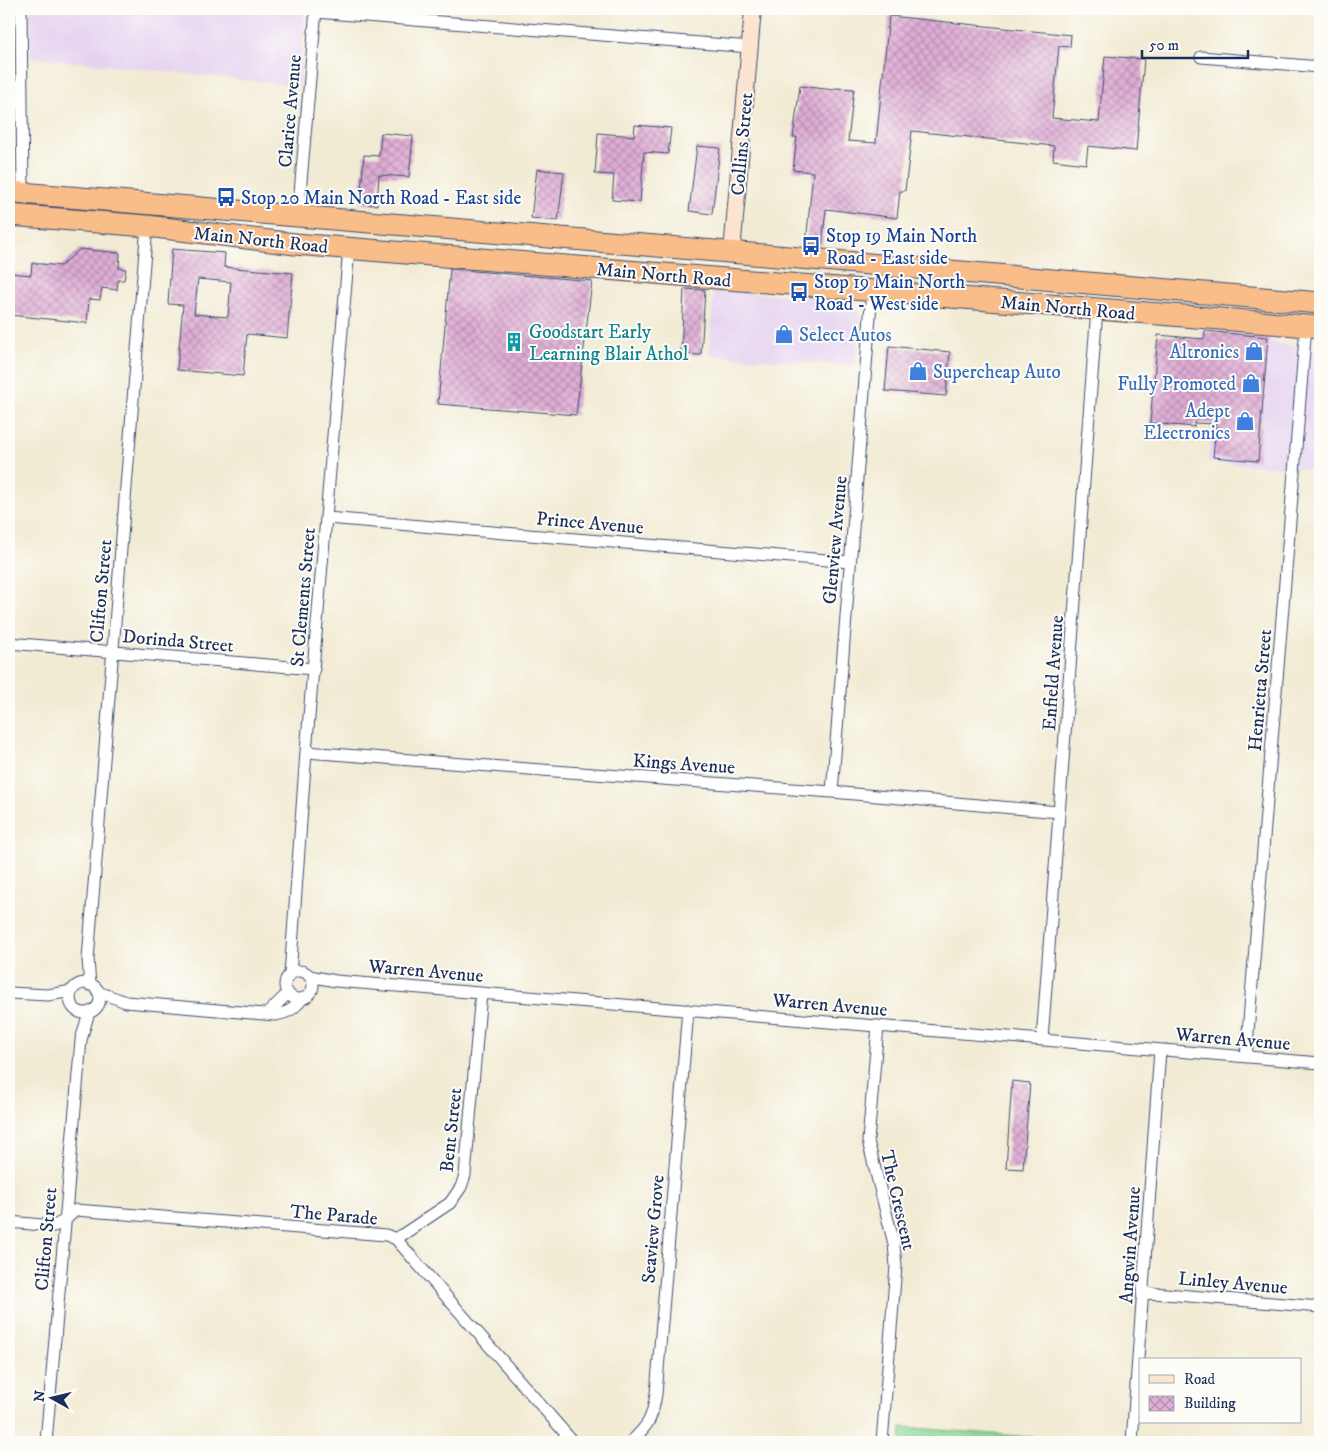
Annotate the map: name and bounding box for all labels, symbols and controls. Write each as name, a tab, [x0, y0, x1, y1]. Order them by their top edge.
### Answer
scale bar	[1142, 28, 1248, 60]
text: 50 m	[1149, 36, 1179, 55]
street label: Clarice Avenue	[274, 54, 307, 169]
street label: Collins Street	[727, 92, 758, 197]
bus stop icon: Stop 20 Main North Road - East side	[215, 186, 237, 208]
place label: Stop 20 Main North Road - East side	[241, 187, 521, 210]
street label: Main North Road	[192, 222, 330, 259]
place label: Stop 19 Main North Road - East side	[826, 225, 977, 270]
bus stop icon: Stop 19 Main North Road - East side	[800, 235, 822, 257]
street label: Main North Road	[595, 258, 733, 293]
place label: Stop 19 Main North Road - West side	[814, 271, 965, 316]
bus stop icon: Stop 19 Main North Road - West side	[788, 281, 810, 303]
street label: Main North Road	[999, 291, 1137, 326]
place label: Goodstart Early Learning Blair Athol	[529, 321, 689, 366]
shop icon: Select Autos	[773, 323, 795, 345]
place label: Select Autos	[799, 324, 892, 347]
building icon: Goodstart Early Learning Blair Athol	[503, 331, 525, 353]
shop icon: Altronics	[1243, 340, 1265, 362]
place label: Altronics	[1170, 341, 1239, 364]
shop icon: Supercheap Auto	[907, 360, 929, 382]
place label: Supercheap Auto	[933, 361, 1061, 384]
shop icon: Fully Promoted	[1240, 372, 1262, 394]
place label: Fully Promoted	[1117, 373, 1237, 396]
place label: Adept Electronics	[1143, 400, 1230, 445]
shop icon: Adept Electronics	[1234, 410, 1256, 432]
street label: Glenview Avenue	[818, 475, 853, 605]
street label: Prince Avenue	[535, 507, 645, 540]
street label: St Clements Street	[286, 527, 321, 668]
street label: Clifton Street	[86, 539, 117, 644]
street label: Enfield Avenue	[1038, 614, 1069, 732]
street label: Dorinda Street	[121, 625, 235, 658]
street label: Henrietta Street	[1244, 628, 1277, 752]
street label: Kings Avenue	[632, 749, 736, 780]
street label: Warren Avenue	[367, 955, 484, 988]
street label: Warren Avenue	[771, 989, 888, 1022]
street label: Warren Avenue	[1174, 1023, 1291, 1056]
street label: Bent Street	[436, 1087, 467, 1174]
street label: The Crescent	[875, 1148, 920, 1253]
street label: Seaview Grove	[637, 1174, 670, 1284]
street label: Angwin Avenue	[1115, 1186, 1146, 1305]
street label: Clifton Street	[31, 1187, 62, 1292]
street label: The Parade	[289, 1200, 379, 1231]
street label: Linley Avenue	[1177, 1267, 1289, 1300]
legend	[1139, 1358, 1302, 1424]
text: Road	[1184, 1370, 1216, 1389]
north arrow	[28, 1374, 78, 1424]
text: N	[30, 1389, 50, 1403]
text: Building	[1184, 1394, 1236, 1413]

